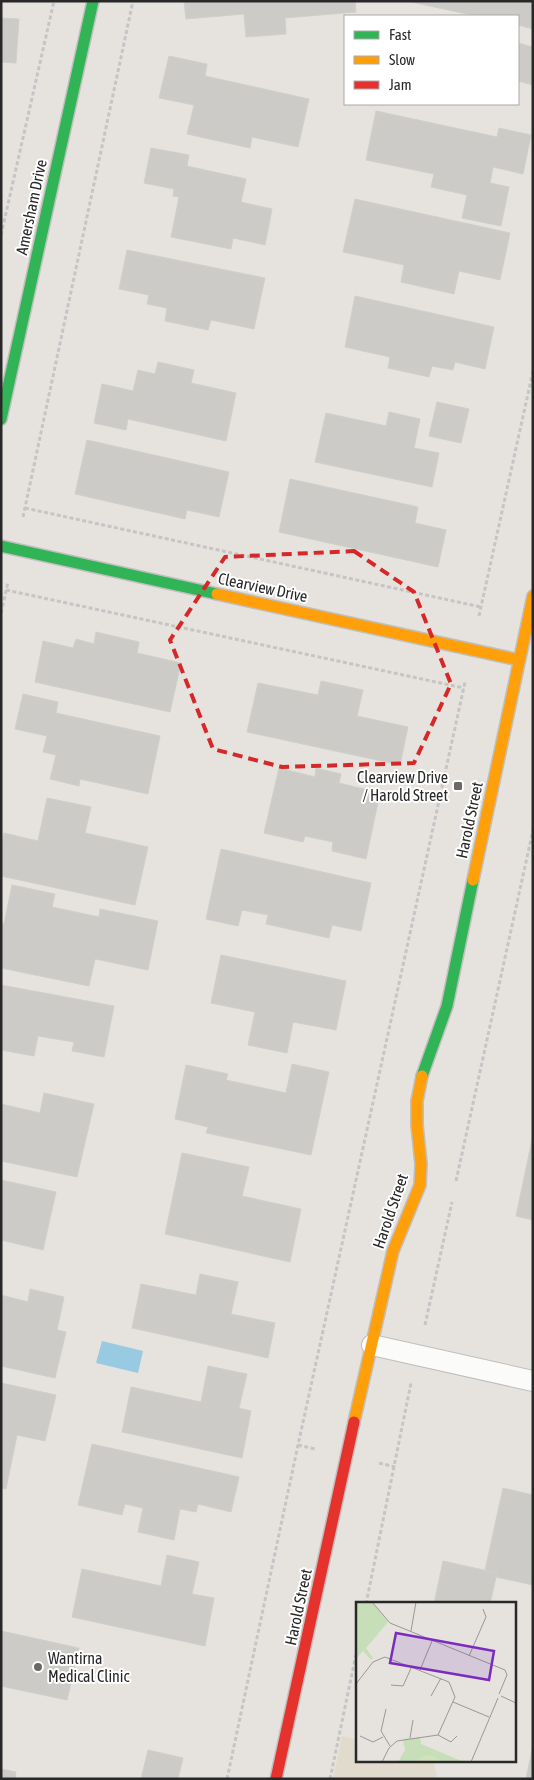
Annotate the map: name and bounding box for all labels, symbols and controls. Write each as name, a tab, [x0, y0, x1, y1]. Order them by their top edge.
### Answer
legend	[344, 15, 519, 105]
text: Fast	[389, 26, 411, 43]
text: Slow	[389, 51, 415, 68]
text: Jam	[389, 76, 412, 93]
street label: Amersham Drive	[12, 158, 50, 256]
street label: Clearview Drive	[217, 569, 309, 605]
place label: Clearview Drive / Harold Street	[357, 768, 448, 804]
street label: Harold Street	[452, 780, 486, 860]
marker: Clearview Drive / Harold Street	[452, 780, 464, 792]
street label: Harold Street	[369, 1171, 411, 1251]
street label: Harold Street	[281, 1567, 315, 1647]
inset map	[356, 1602, 516, 1762]
place label: Wantirna Medical Clinic	[48, 1649, 130, 1685]
marker: Wantirna Medical Clinic	[32, 1661, 44, 1673]

